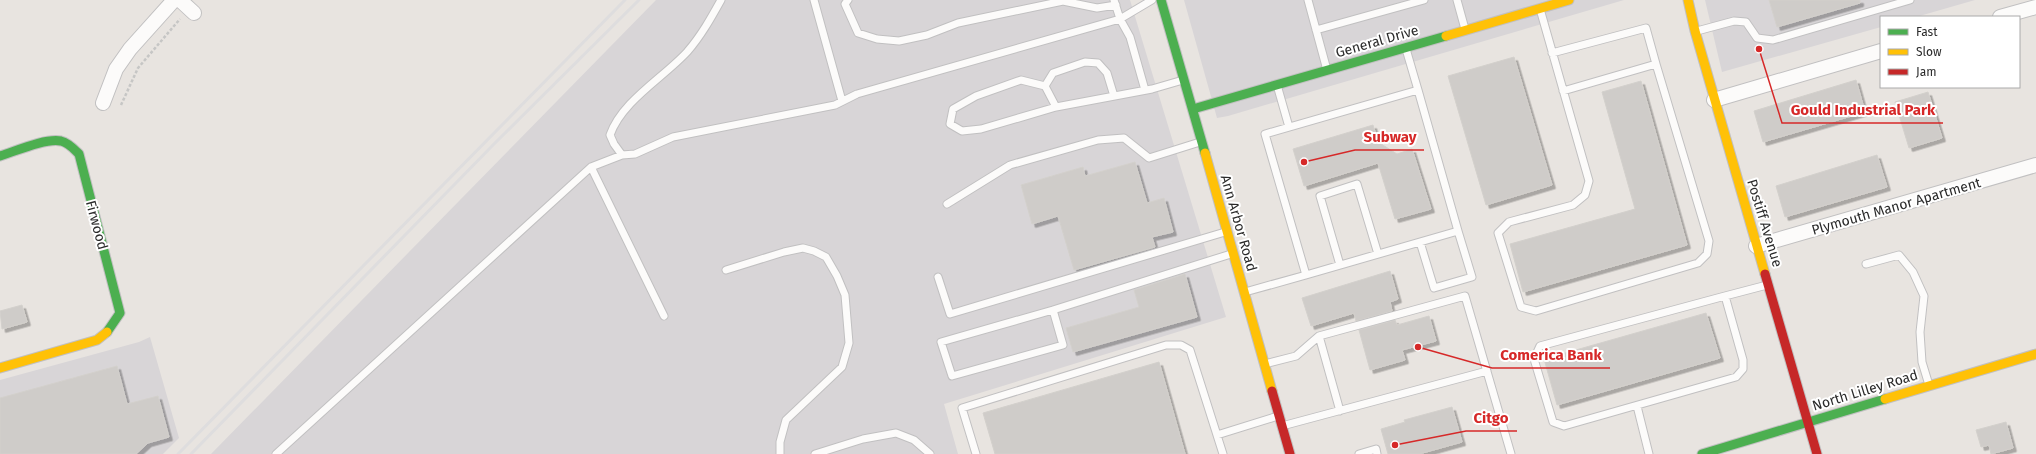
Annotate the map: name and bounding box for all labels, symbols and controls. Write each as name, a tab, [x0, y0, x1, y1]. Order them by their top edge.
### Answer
legend	[1880, 16, 2020, 88]
street label: General Drive	[1334, 22, 1420, 61]
text: Fast	[1916, 25, 1938, 39]
text: Slow	[1916, 45, 1942, 59]
text: Jam	[1916, 65, 1936, 79]
callout: Gould Industrial Park	[1782, 96, 1943, 123]
text: Gould Industrial Park	[1791, 101, 1936, 119]
callout: Subway	[1355, 123, 1424, 150]
text: Subway	[1364, 128, 1417, 146]
street label: Ann Arbor Road	[1217, 173, 1260, 273]
street label: Plymouth Manor Apartment	[1810, 174, 1984, 239]
street label: Postiff Avenue	[1743, 177, 1786, 269]
street label: Firwood	[82, 199, 111, 252]
callout: Comerica Bank	[1492, 341, 1610, 368]
text: Comerica Bank	[1500, 346, 1602, 364]
street label: North Lilley Road	[1810, 366, 1920, 415]
callout: Citgo	[1466, 404, 1517, 431]
text: Citgo	[1473, 409, 1509, 427]

